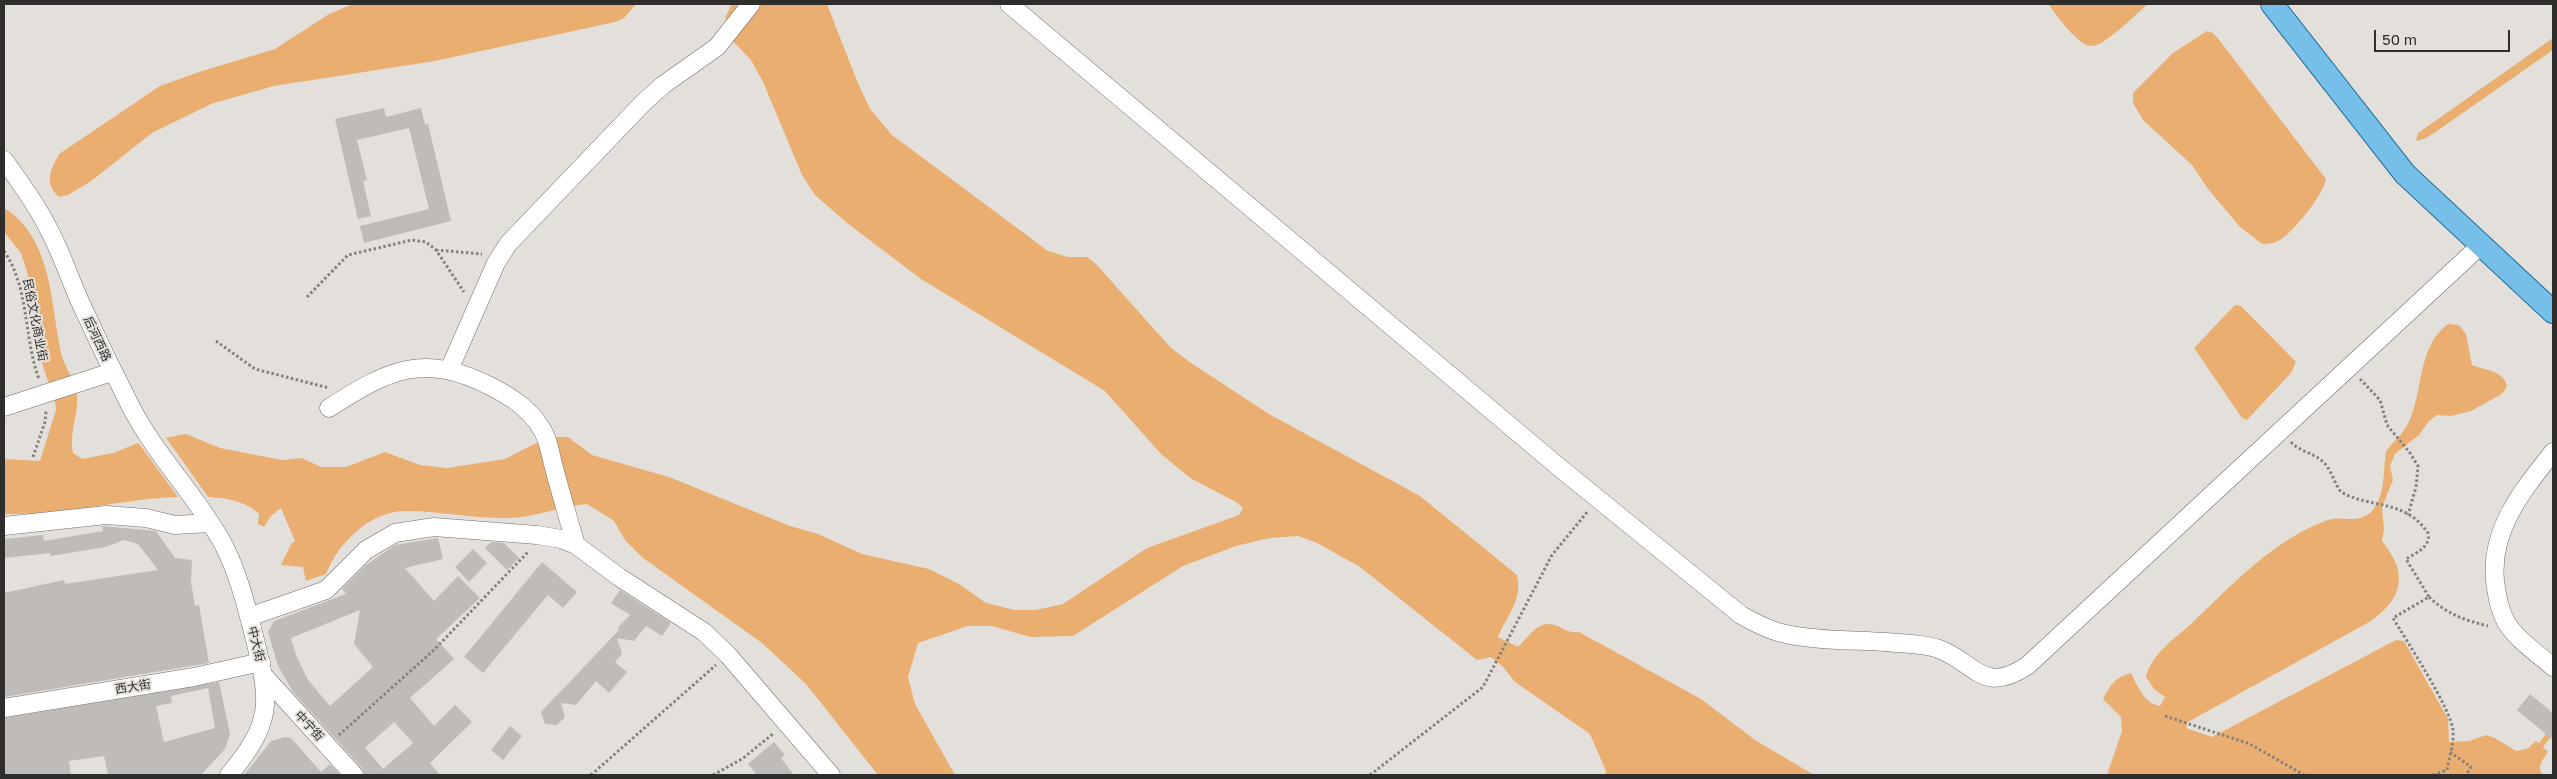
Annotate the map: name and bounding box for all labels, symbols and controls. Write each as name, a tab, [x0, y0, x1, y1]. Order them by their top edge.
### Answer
scale bar	[2377, 20, 2513, 52]
text: 50 m	[2382, 30, 2417, 48]
street label: 民俗文化商业街	[20, 277, 50, 363]
street label: 后河西路	[80, 314, 114, 364]
street label: 中大街	[245, 625, 267, 663]
street label: 西大街	[114, 677, 152, 697]
street label: 中宁街	[291, 708, 327, 744]

